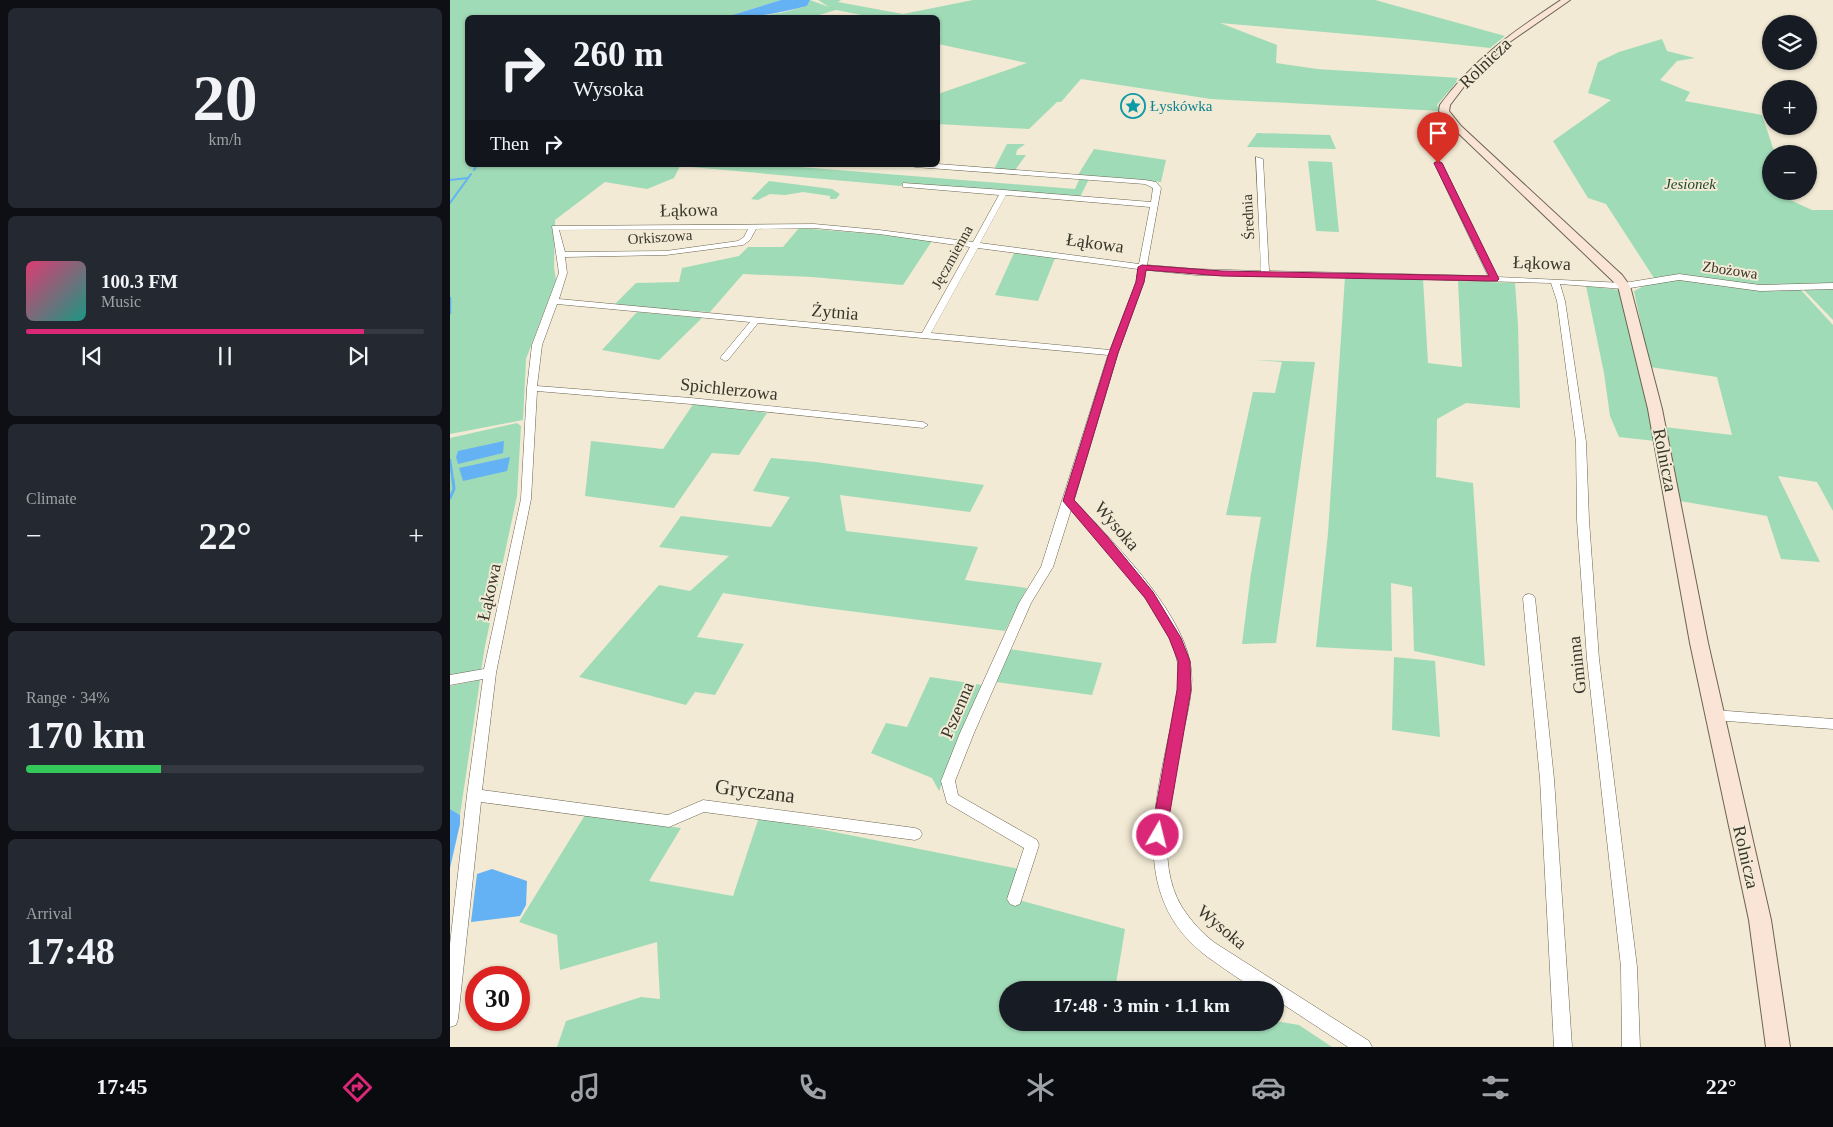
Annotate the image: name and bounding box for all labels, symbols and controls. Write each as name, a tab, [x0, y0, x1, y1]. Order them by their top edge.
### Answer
map controls	[1762, 15, 1817, 200]
button: layers	[1762, 15, 1817, 70]
street label: Rolnicza	[1455, 34, 1515, 92]
icon: right	[490, 35, 555, 100]
text: 260 m	[573, 35, 663, 74]
text: 20	[193, 62, 258, 134]
text: Wysoka	[573, 76, 644, 101]
button: +	[1762, 80, 1817, 135]
place icon: Łyskówka	[1120, 93, 1146, 119]
place label: Łyskówka	[1150, 98, 1213, 114]
pin	[1417, 112, 1459, 163]
icon: arrive	[1424, 119, 1452, 147]
icon: right	[539, 130, 567, 158]
text: km/h	[209, 131, 241, 148]
text: Then	[490, 133, 529, 154]
button: −	[1762, 145, 1817, 200]
park label: Jesionek	[1664, 176, 1716, 192]
street label: Średnia	[1239, 193, 1257, 240]
street label: Łąkowa	[660, 199, 718, 221]
street label: Jęczmienna	[928, 222, 976, 291]
street label: Orkiszowa	[627, 227, 693, 247]
street label: Łąkowa	[1065, 229, 1125, 257]
street label: Łąkowa	[1513, 252, 1571, 274]
street label: Zbożowa	[1701, 258, 1759, 282]
text: 100.3 FM	[101, 271, 178, 292]
text: Music	[101, 293, 141, 310]
street label: Żytnia	[811, 300, 859, 324]
icon: previous	[78, 342, 106, 370]
icon: pause	[211, 342, 239, 370]
icon: next	[344, 342, 372, 370]
street label: Spichlerzowa	[679, 374, 779, 404]
street label: Rolnicza	[1649, 427, 1681, 493]
text: Climate	[26, 490, 77, 507]
street label: Wysoka	[1090, 498, 1144, 554]
text: 22°	[198, 515, 252, 557]
text: −	[26, 520, 42, 551]
text: +	[408, 520, 424, 551]
street label: Łąkowa	[473, 562, 505, 622]
street label: Gminna	[1564, 635, 1590, 695]
street label: Pszenna	[936, 679, 978, 741]
text: Range · 34%	[26, 689, 110, 706]
text: 170 km	[26, 714, 145, 756]
street label: Gryczana	[714, 774, 797, 808]
position arrow	[1131, 808, 1183, 860]
street label: Rolnicza	[1729, 824, 1763, 890]
street label: Wysoka	[1193, 901, 1251, 953]
text: Arrival	[26, 905, 72, 922]
text: 17:48	[26, 930, 115, 972]
speed limit sign: 30	[465, 966, 530, 1031]
text: 17:48 · 3 min · 1.1 km	[1053, 995, 1230, 1016]
icon: directions	[340, 1070, 375, 1105]
icon: music	[568, 1070, 603, 1105]
icon: phone	[795, 1070, 830, 1105]
icon: climate	[1023, 1070, 1058, 1105]
icon: car	[1251, 1070, 1286, 1105]
icon: filters	[1478, 1070, 1513, 1105]
text: 17:45	[96, 1074, 148, 1099]
text: 22°	[1706, 1074, 1737, 1099]

